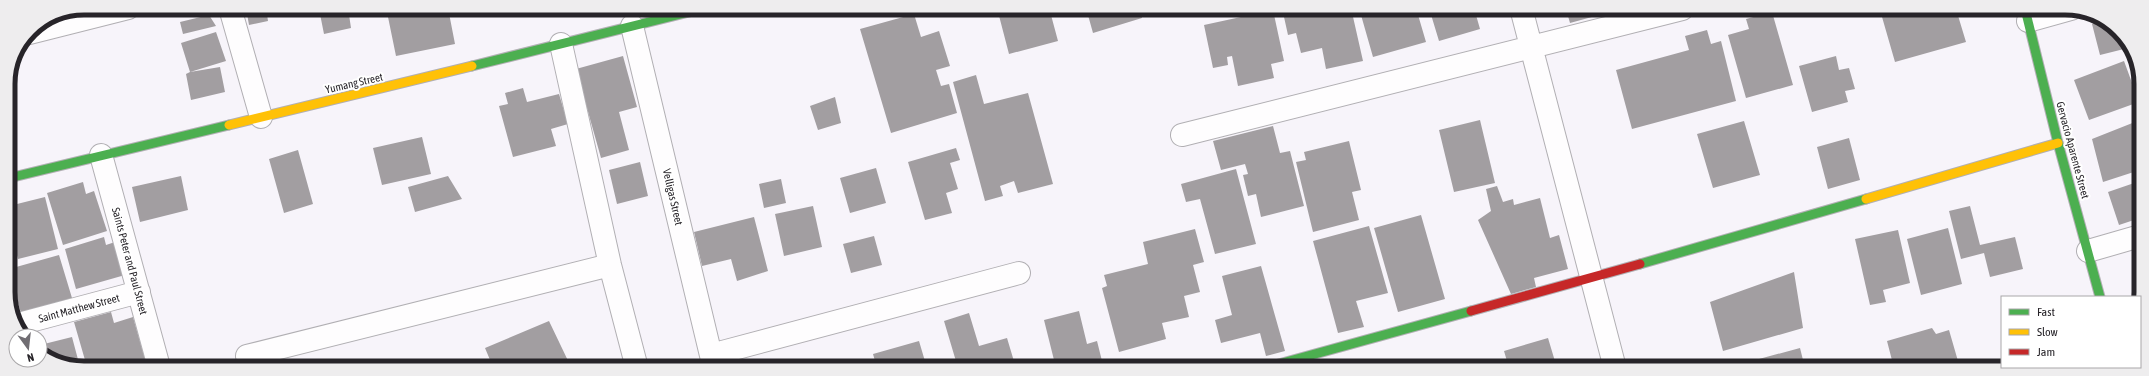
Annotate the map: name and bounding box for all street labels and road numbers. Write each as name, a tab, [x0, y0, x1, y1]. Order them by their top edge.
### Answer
street label: Yumang Street	[324, 71, 384, 95]
street label: Gervacio Aparente Street	[2054, 100, 2092, 200]
street label: Velligas Street	[661, 168, 685, 226]
street label: Saints Peter and Paul Street	[110, 206, 150, 316]
street label: Saint Matthew Street	[37, 291, 121, 325]

